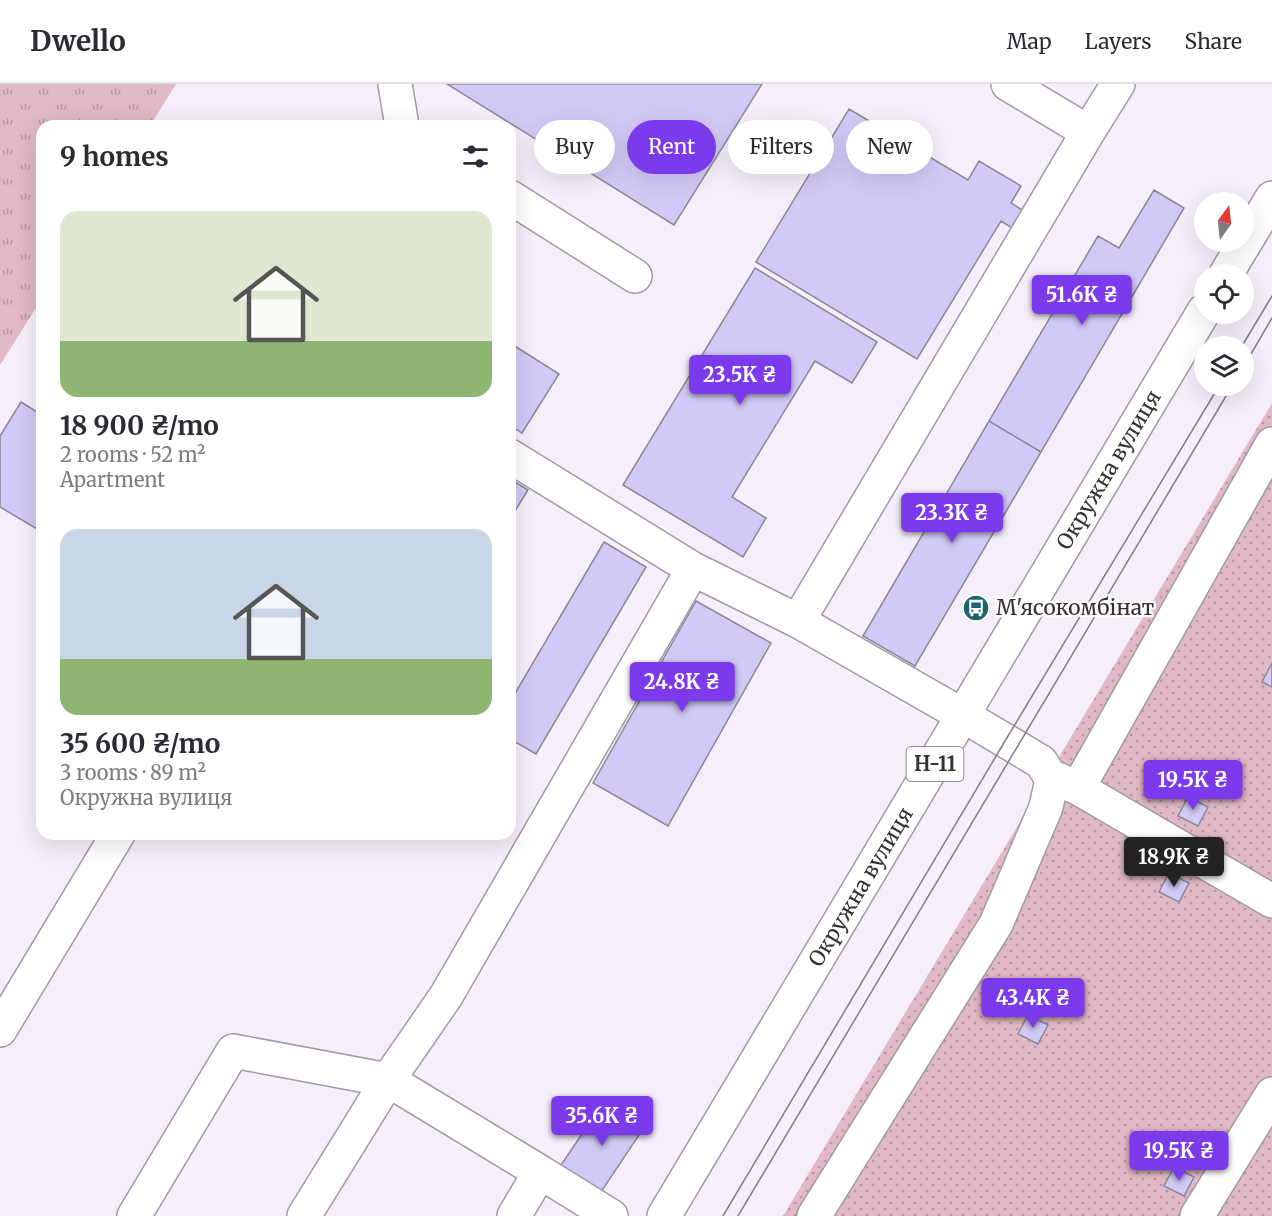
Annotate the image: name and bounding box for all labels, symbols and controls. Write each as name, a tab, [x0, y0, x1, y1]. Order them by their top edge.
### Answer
text: Dwello	[30, 23, 126, 59]
text: Map	[1007, 28, 1052, 55]
text: Layers	[1085, 28, 1152, 55]
text: Share	[1185, 28, 1242, 55]
chip: Buy	[534, 120, 615, 174]
chip: Rent	[627, 120, 716, 174]
chip: Filters	[728, 120, 834, 174]
chip: New	[846, 120, 933, 174]
text: 9 homes	[60, 140, 169, 173]
icon: filters	[459, 140, 492, 173]
north arrow	[1194, 192, 1254, 252]
map controls	[1194, 192, 1254, 396]
icon: home	[222, 250, 330, 358]
button: locate	[1194, 264, 1254, 324]
pin: 51.6K ₴	[1027, 275, 1137, 326]
text: 51.6K ₴	[1046, 282, 1118, 307]
button: layers	[1194, 336, 1254, 396]
pin: 23.5K ₴	[685, 355, 795, 406]
text: 23.5K ₴	[703, 362, 777, 387]
street label: Окружна вулиця	[1050, 385, 1167, 554]
text: 18 900 ₴/mo	[60, 409, 219, 442]
text: 2 rooms · 52 m²	[60, 442, 205, 467]
text: Apartment	[60, 467, 165, 492]
pin: 23.3K ₴	[897, 493, 1007, 544]
text: 23.3K ₴	[915, 500, 989, 525]
icon: home	[222, 568, 330, 676]
bus stop icon: М'ясокомбінат	[961, 593, 991, 623]
place label: М'ясокомбінат	[996, 594, 1155, 621]
pin: 24.8K ₴	[627, 662, 737, 713]
text: 24.8K ₴	[644, 669, 720, 694]
text: 35 600 ₴/mo	[60, 727, 220, 760]
road number: Н-11	[906, 747, 964, 781]
text: 3 rooms · 89 m²	[60, 760, 206, 785]
pin: 19.5K ₴	[1138, 760, 1248, 811]
text: 19.5K ₴	[1158, 767, 1229, 792]
text: Окружна вулиця	[60, 785, 232, 810]
street label: Окружна вулиця	[802, 802, 919, 971]
pin: 18.9K ₴	[1119, 837, 1229, 888]
text: 18.9K ₴	[1138, 844, 1210, 869]
pin: 43.4K ₴	[978, 978, 1088, 1029]
text: 43.4K ₴	[995, 985, 1071, 1010]
pin: 35.6K ₴	[547, 1096, 657, 1147]
text: 35.6K ₴	[565, 1103, 639, 1128]
pin: 19.5K ₴	[1124, 1131, 1234, 1182]
text: 19.5K ₴	[1144, 1138, 1215, 1163]

